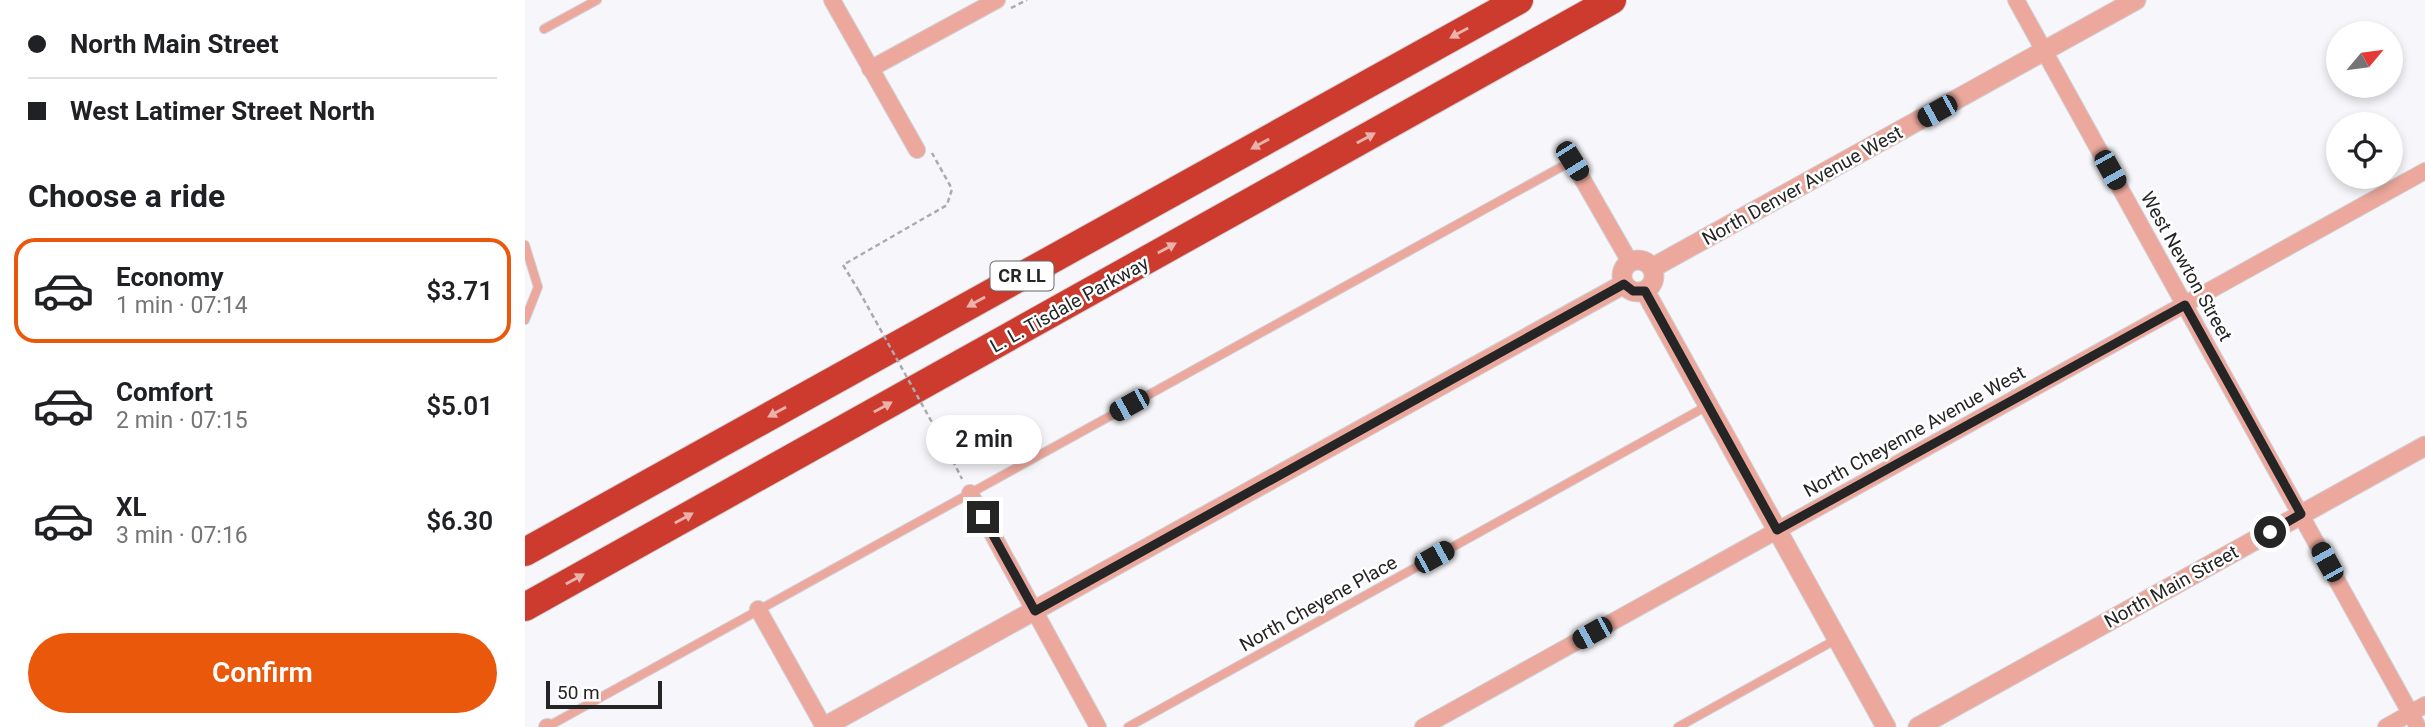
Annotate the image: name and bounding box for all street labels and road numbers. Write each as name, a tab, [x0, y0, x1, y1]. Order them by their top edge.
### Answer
street label: North Denver Avenue West	[1698, 121, 1906, 250]
street label: West Newton Street	[2136, 187, 2237, 345]
street label: L. L. Tisdale Parkway	[986, 251, 1152, 358]
road number: CR LL	[991, 262, 1053, 290]
street label: North Cheyenne Avenue West	[1799, 361, 2029, 502]
street label: North Main Street	[2100, 540, 2242, 633]
street label: North Cheyene Place	[1235, 551, 1401, 656]

